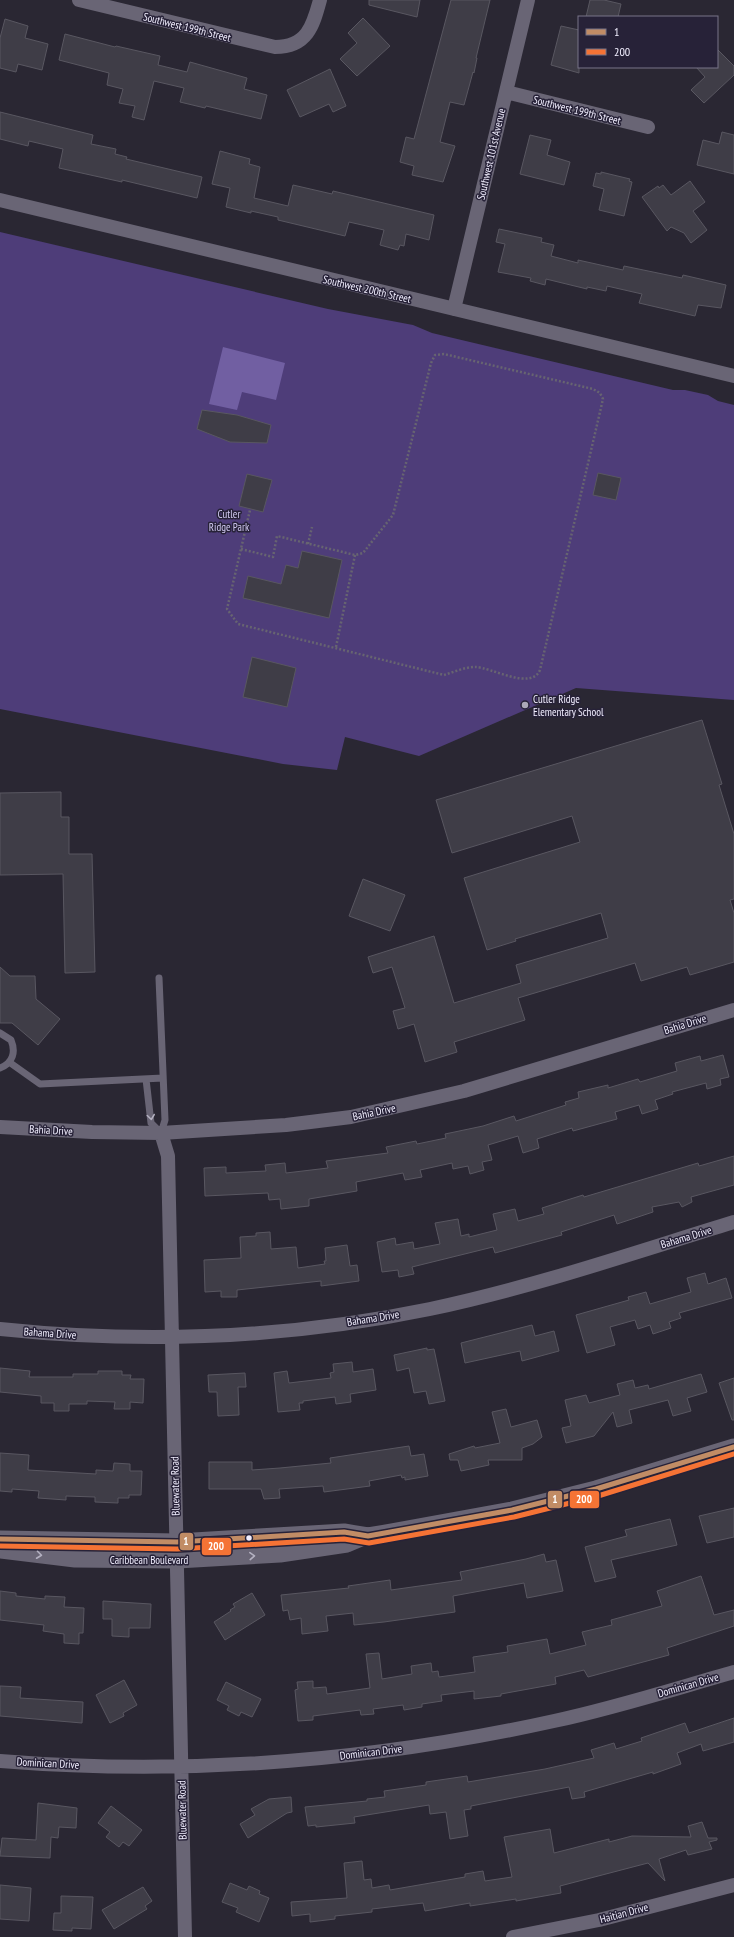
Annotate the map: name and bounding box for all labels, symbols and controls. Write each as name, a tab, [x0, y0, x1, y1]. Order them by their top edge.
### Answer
street label: Southwest 199th Street	[142, 9, 232, 45]
legend	[578, 16, 718, 68]
text: 1	[614, 24, 619, 39]
text: 200	[614, 44, 630, 59]
street label: Southwest 199th Street	[532, 92, 622, 128]
street label: Southwest 101st Avenue	[474, 106, 508, 201]
street label: Southwest 200th Street	[322, 272, 412, 306]
park label: Cutler Ridge Park	[209, 507, 250, 534]
place label: Cutler Ridge Elementary School	[533, 692, 604, 719]
marker: Cutler Ridge Elementary School	[520, 700, 530, 710]
street label: Bahia Drive	[662, 1011, 708, 1037]
street label: Bahia Drive	[351, 1101, 397, 1123]
one-way arrow	[146, 1114, 155, 1120]
street label: Bahia Drive	[29, 1122, 74, 1138]
street label: Bahama Drive	[659, 1222, 714, 1251]
street label: Bahama Drive	[346, 1307, 401, 1329]
street label: Bahama Drive	[23, 1324, 77, 1342]
street label: Bluewater Road	[167, 1456, 183, 1516]
line badge: 1	[547, 1490, 563, 1509]
line badge: 200	[569, 1490, 600, 1509]
text: 1	[552, 1492, 558, 1506]
text: 200	[576, 1492, 592, 1506]
line badge: 1	[179, 1532, 194, 1551]
unlabelled marker	[244, 1533, 254, 1543]
text: 1	[183, 1534, 189, 1548]
line badge: 200	[201, 1537, 232, 1556]
text: 200	[208, 1539, 224, 1553]
one-way arrow	[36, 1550, 42, 1559]
one-way arrow	[249, 1552, 255, 1561]
street label: Caribbean Boulevard	[110, 1553, 188, 1567]
street label: Dominican Drive	[656, 1669, 721, 1700]
street label: Dominican Drive	[339, 1741, 403, 1763]
street label: Dominican Drive	[16, 1754, 80, 1772]
street label: Bluewater Road	[174, 1780, 190, 1840]
street label: Haitian Drive	[598, 1900, 650, 1926]

